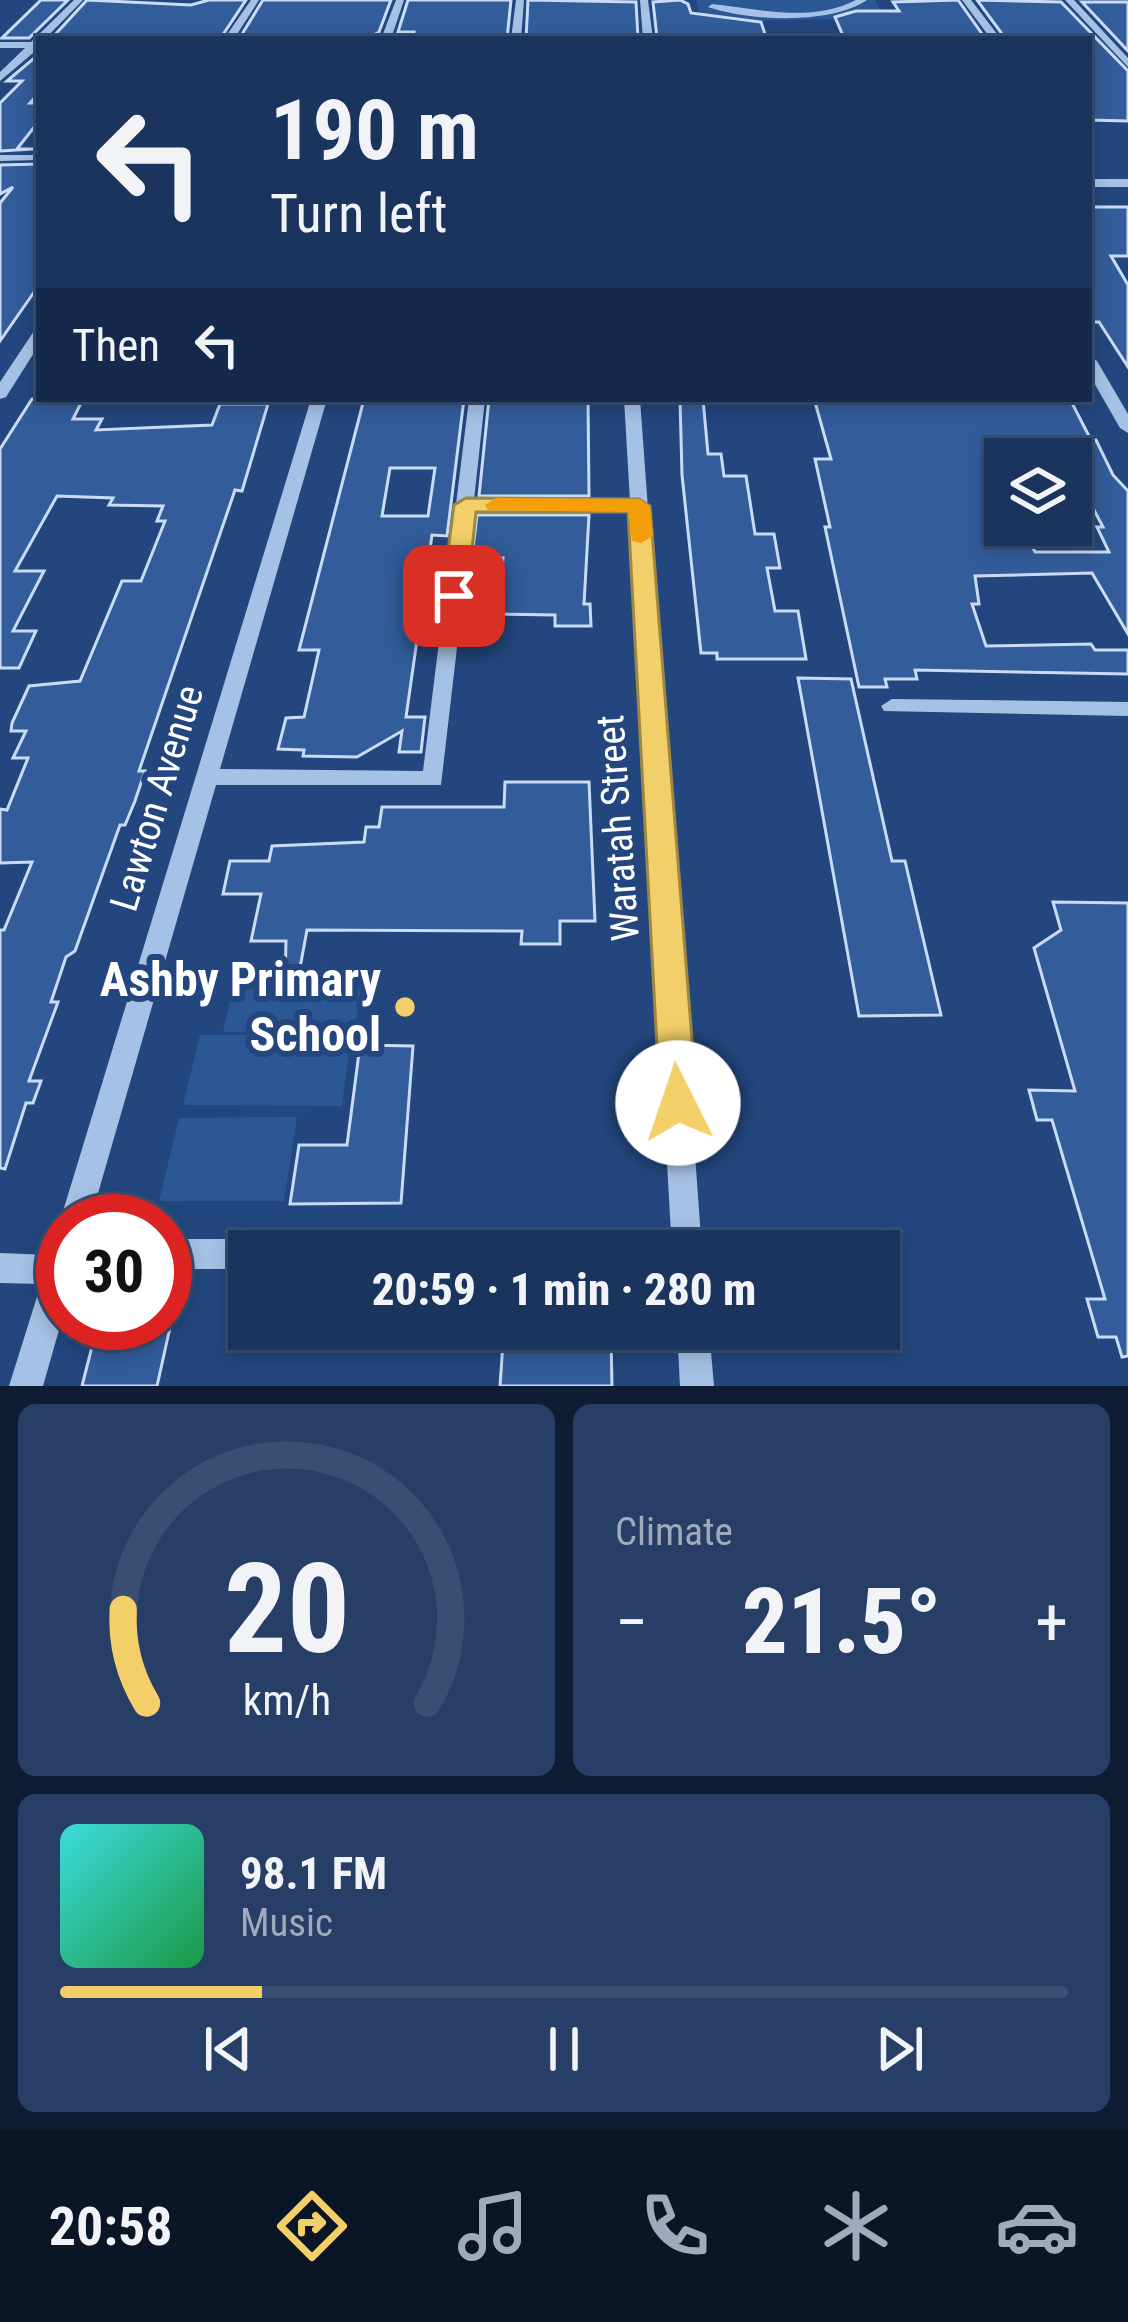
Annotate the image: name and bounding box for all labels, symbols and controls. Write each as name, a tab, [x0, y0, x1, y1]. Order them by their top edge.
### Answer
text: 190 m	[270, 81, 479, 180]
icon: left	[72, 84, 228, 240]
text: Turn left	[270, 182, 447, 245]
icon: left	[184, 312, 250, 378]
text: Then	[72, 319, 160, 372]
map controls	[984, 438, 1092, 546]
button: layers	[984, 438, 1092, 546]
pin	[403, 545, 505, 647]
icon: arrive	[421, 563, 487, 629]
street label: Lawton Avenue	[101, 680, 213, 916]
street label: Waratah Street	[587, 713, 649, 943]
place label: Ashby Primary School	[100, 951, 381, 1063]
marker: Ashby Primary School	[392, 994, 418, 1020]
position arrow	[615, 1040, 741, 1166]
speed limit sign: 30	[36, 1194, 192, 1350]
text: 20:59 · 1 min · 280 m	[372, 1263, 756, 1316]
text: Climate	[615, 1509, 733, 1555]
text: 20	[223, 1536, 350, 1682]
text: 21.5°	[742, 1570, 941, 1675]
text: −	[615, 1584, 648, 1661]
text: +	[1035, 1584, 1068, 1661]
text: km/h	[242, 1675, 331, 1725]
text: 98.1 FM	[240, 1847, 387, 1900]
text: Music	[240, 1900, 333, 1946]
icon: previous	[195, 2016, 261, 2082]
icon: pause	[531, 2016, 597, 2082]
icon: next	[867, 2016, 933, 2082]
icon: directions	[270, 2184, 354, 2268]
icon: music	[451, 2184, 535, 2268]
icon: phone	[633, 2184, 717, 2268]
icon: climate	[814, 2184, 898, 2268]
icon: car	[995, 2184, 1079, 2268]
text: 20:58	[49, 2195, 173, 2258]

